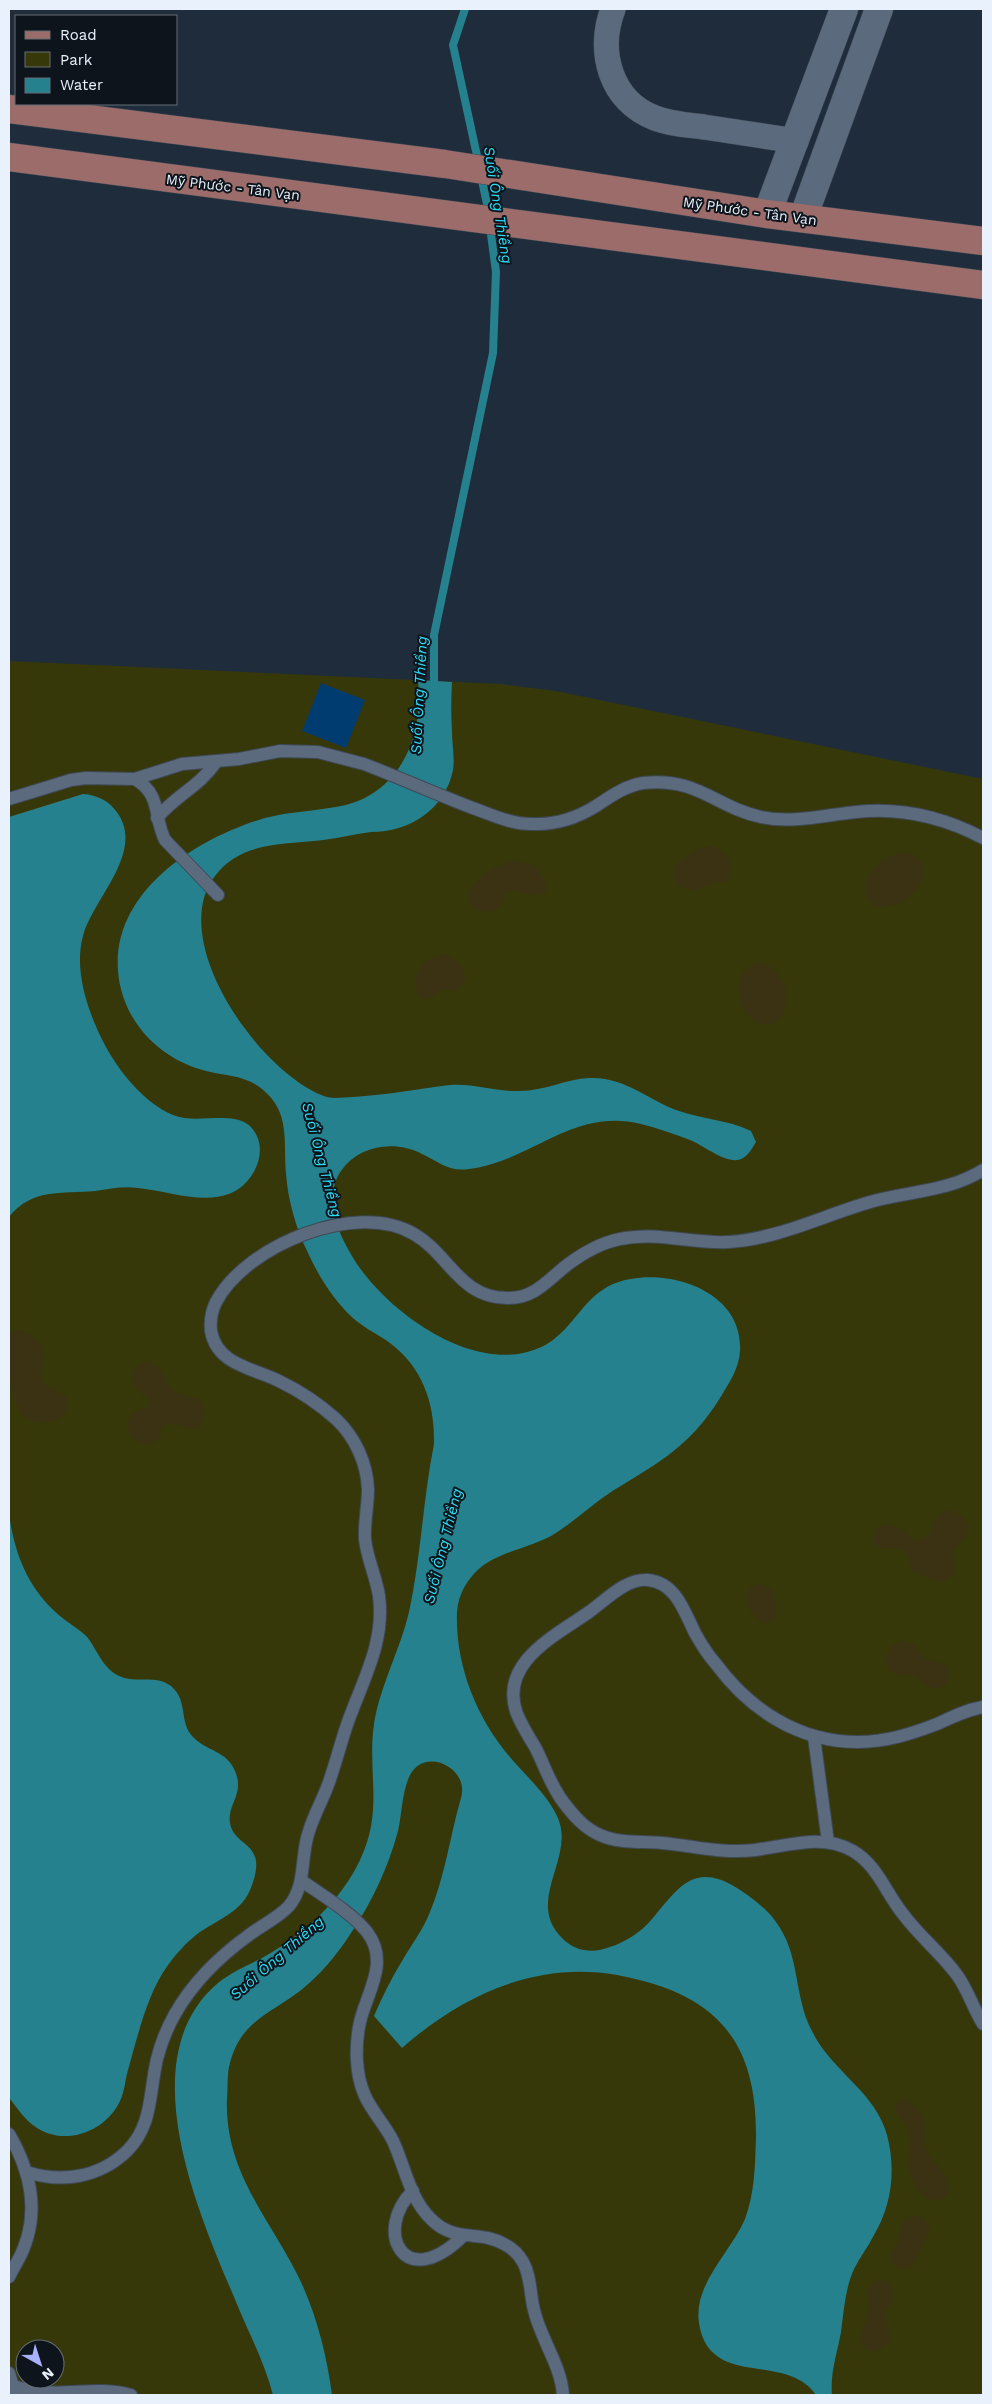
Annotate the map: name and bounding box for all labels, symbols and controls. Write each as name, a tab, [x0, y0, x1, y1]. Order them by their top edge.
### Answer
legend	[15, 15, 178, 105]
text: Road	[60, 26, 97, 44]
text: Park	[60, 51, 93, 69]
text: Water	[60, 76, 103, 94]
water label: Suối Ông Thiềng	[480, 145, 517, 265]
street label: Mỹ Phước - Tân Vạn	[165, 171, 301, 203]
street label: Mỹ Phước - Tân Vạn	[682, 194, 818, 228]
water label: Suối Ông Thiềng	[406, 635, 431, 755]
water label: Suối Ông Thiềng	[298, 1100, 347, 1220]
water label: Suối Ông Thiềng	[419, 1486, 466, 1606]
water label: Suối Ông Thiềng	[226, 1912, 328, 2004]
north arrow	[15, 2339, 65, 2389]
text: N	[39, 2365, 57, 2384]

